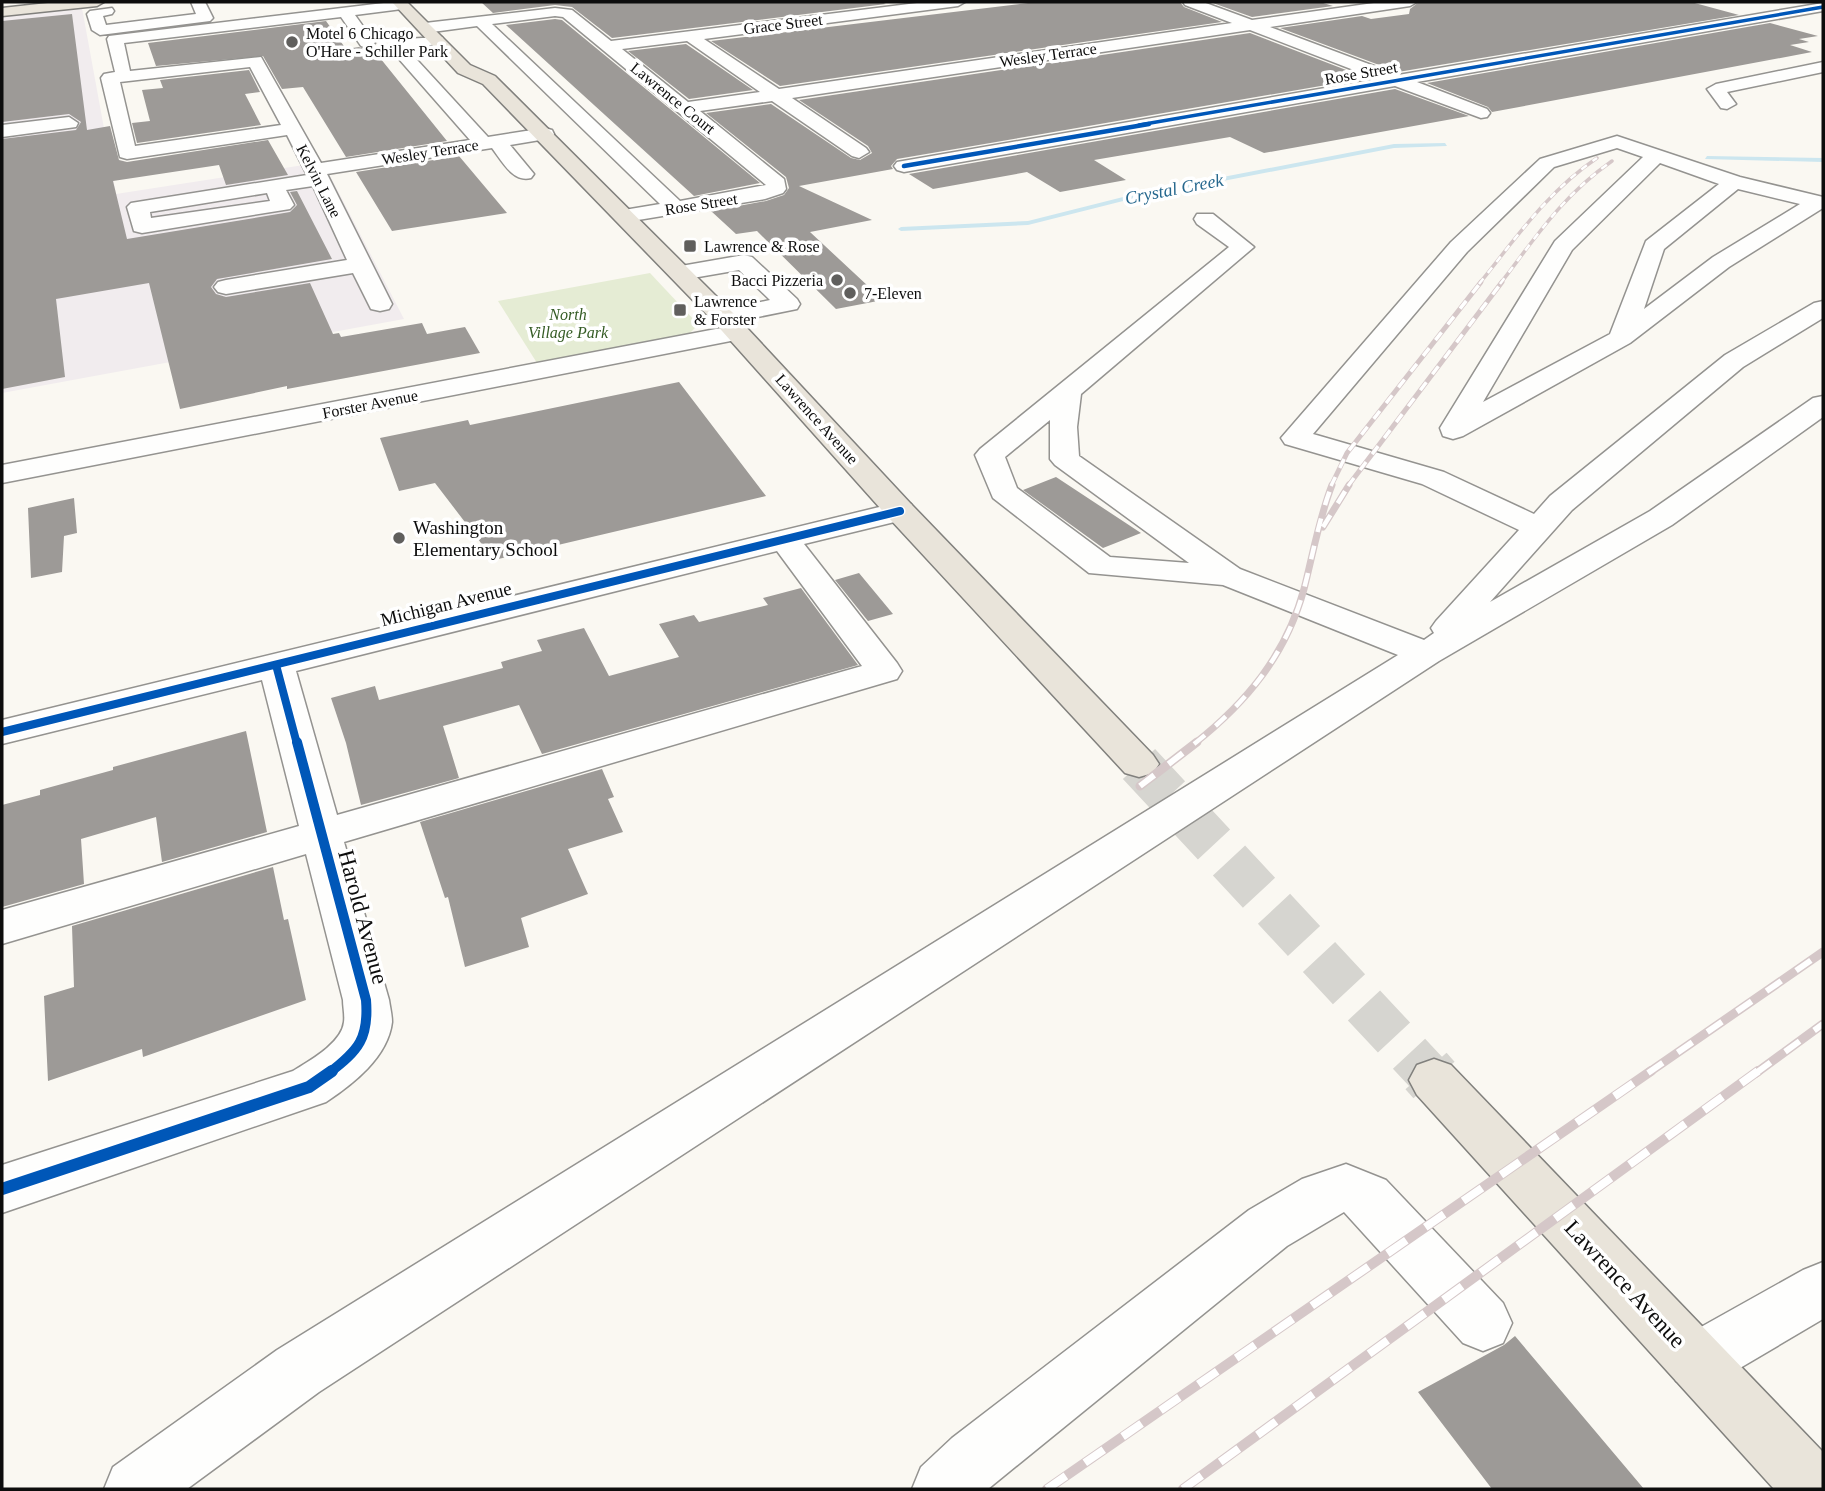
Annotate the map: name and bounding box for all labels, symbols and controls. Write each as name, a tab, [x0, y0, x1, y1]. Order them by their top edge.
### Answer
street label: Grace Street	[743, 11, 824, 37]
place label: Motel 6 Chicago O'Hare - Schiller Park	[306, 25, 448, 60]
marker: Motel 6 Chicago O'Hare - Schiller Park	[284, 34, 300, 50]
street label: Wesley Terrace	[998, 40, 1098, 71]
street label: Rose Street	[1323, 58, 1399, 88]
street label: Lawrence Court	[627, 59, 719, 138]
street label: Wesley Terrace	[380, 136, 480, 169]
street label: Kelvin Lane	[293, 142, 345, 220]
water label: Crystal Creek	[1123, 169, 1226, 208]
street label: Rose Street	[663, 190, 739, 218]
marker: Lawrence & Rose	[682, 238, 698, 254]
place label: Lawrence & Rose	[704, 238, 820, 255]
place label: Bacci Pizzeria	[731, 272, 823, 289]
marker: Bacci Pizzeria	[829, 272, 845, 288]
marker: 7-Eleven	[842, 285, 858, 301]
place label: 7-Eleven	[864, 285, 922, 302]
place label: Lawrence & Forster	[694, 293, 757, 328]
marker: Lawrence & Forster	[672, 302, 688, 318]
park label: North Village Park	[528, 306, 609, 342]
street label: Lawrence Avenue	[772, 371, 862, 467]
street label: Forster Avenue	[321, 386, 419, 422]
place label: Washington Elementary School	[413, 517, 558, 560]
marker: Washington Elementary School	[391, 530, 407, 546]
street label: Michigan Avenue	[378, 578, 514, 630]
street label: Harold Avenue	[333, 847, 393, 987]
street label: Lawrence Avenue	[1560, 1215, 1690, 1353]

